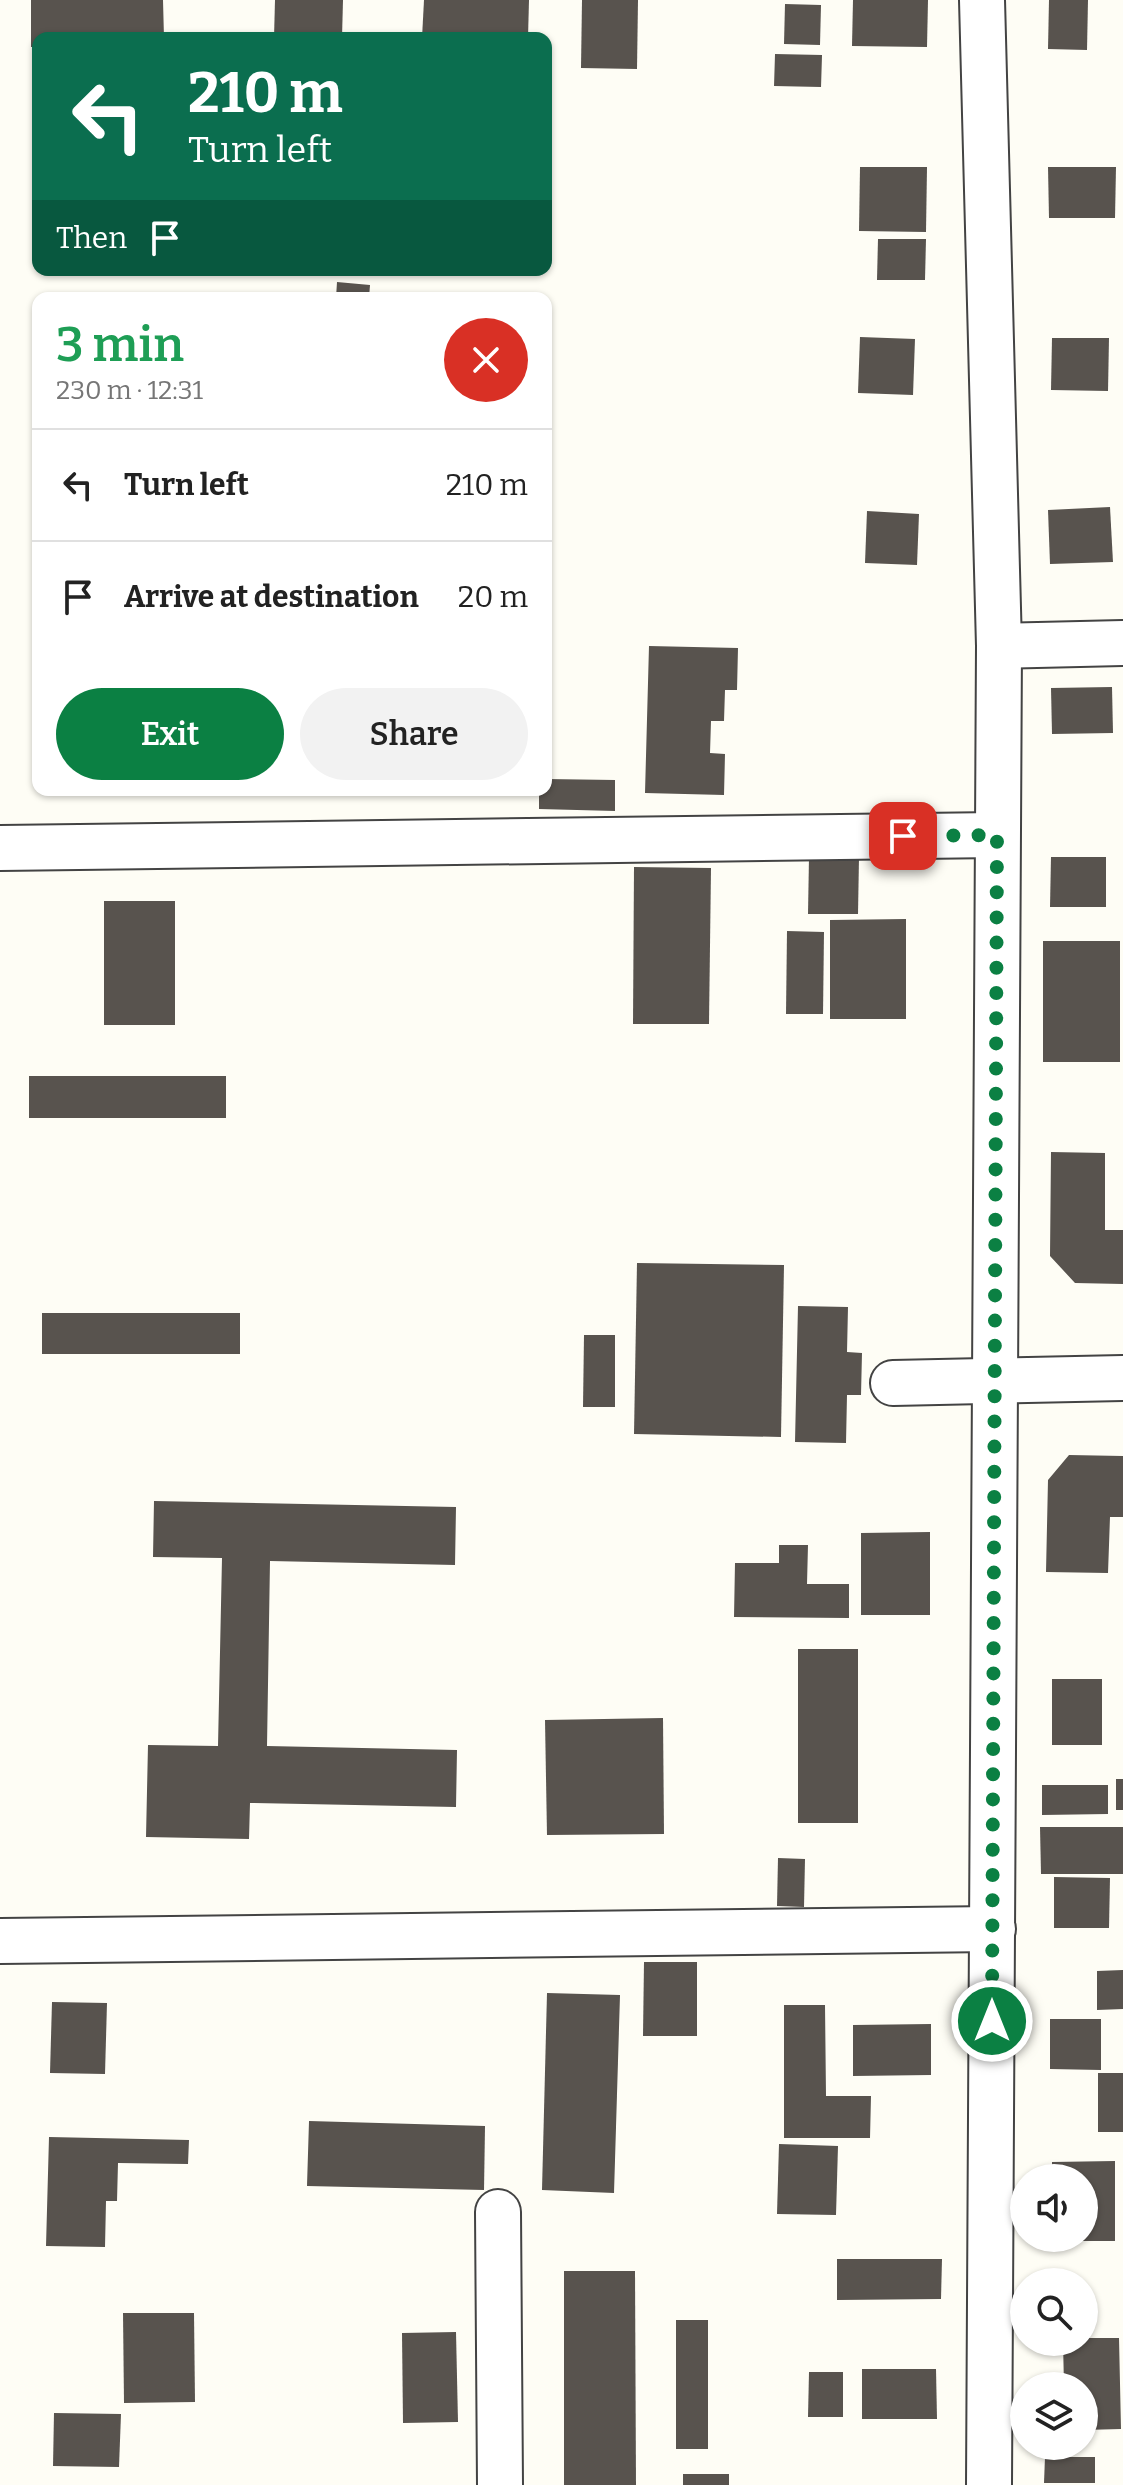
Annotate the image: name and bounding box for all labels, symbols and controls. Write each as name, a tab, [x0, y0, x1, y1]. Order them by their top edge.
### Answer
text: 210 m	[188, 60, 343, 127]
icon: left	[56, 64, 160, 168]
text: Turn left	[188, 128, 332, 172]
icon: arrive	[143, 216, 187, 260]
text: Then	[56, 220, 127, 256]
text: 3 min	[56, 316, 184, 374]
button: close	[444, 318, 528, 402]
text: 230 m · 12:31	[56, 375, 203, 406]
icon: left	[56, 463, 100, 507]
text: Turn left	[124, 467, 249, 503]
text: 210 m	[446, 467, 528, 503]
icon: arrive	[56, 575, 100, 619]
text: Arrive at destination	[124, 579, 419, 615]
text: 20 m	[458, 579, 528, 615]
button: Exit	[56, 688, 284, 780]
button: Share	[300, 688, 528, 780]
pin	[869, 802, 937, 870]
icon: arrive	[881, 814, 925, 858]
position arrow	[950, 1979, 1034, 2063]
map controls	[1010, 2164, 1098, 2460]
button: sound	[1010, 2164, 1098, 2252]
button: search	[1010, 2268, 1098, 2356]
button: layers	[1010, 2372, 1098, 2460]

